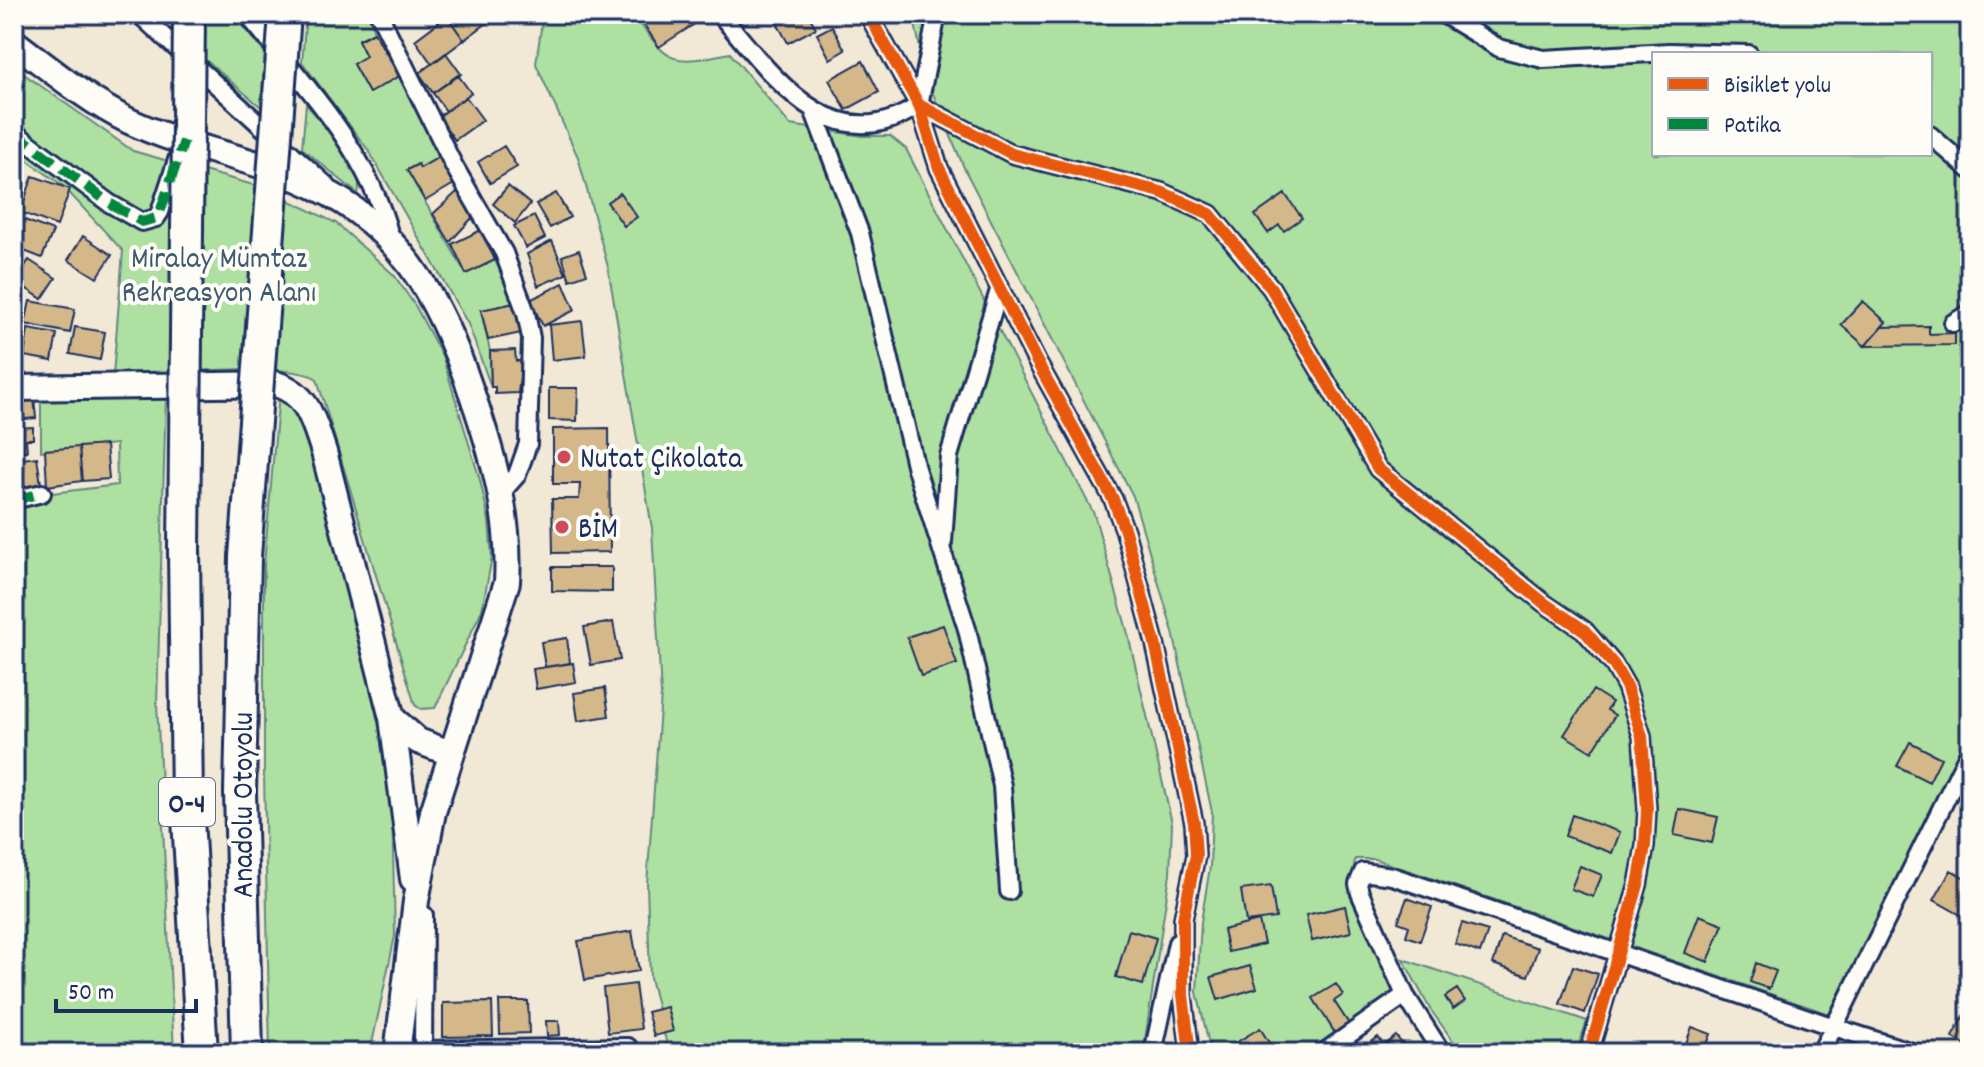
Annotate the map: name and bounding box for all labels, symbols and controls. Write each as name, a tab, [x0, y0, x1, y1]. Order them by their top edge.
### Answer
legend	[1652, 52, 1932, 156]
text: Bisiklet yolu	[1724, 70, 1831, 104]
text: Patika	[1724, 110, 1781, 144]
park label: Miralay Mümtaz Rekreasyon Alanı	[122, 240, 316, 317]
place label: Nutat Çikolata	[580, 440, 743, 483]
marker: Nutat Çikolata	[555, 448, 573, 466]
place label: BİM	[578, 510, 618, 553]
marker: BİM	[553, 518, 571, 536]
street label: Anadolu Otoyolu	[225, 712, 268, 898]
road number: O-4	[159, 778, 215, 826]
scale bar	[56, 963, 196, 1013]
text: 50 m	[68, 977, 114, 1011]

